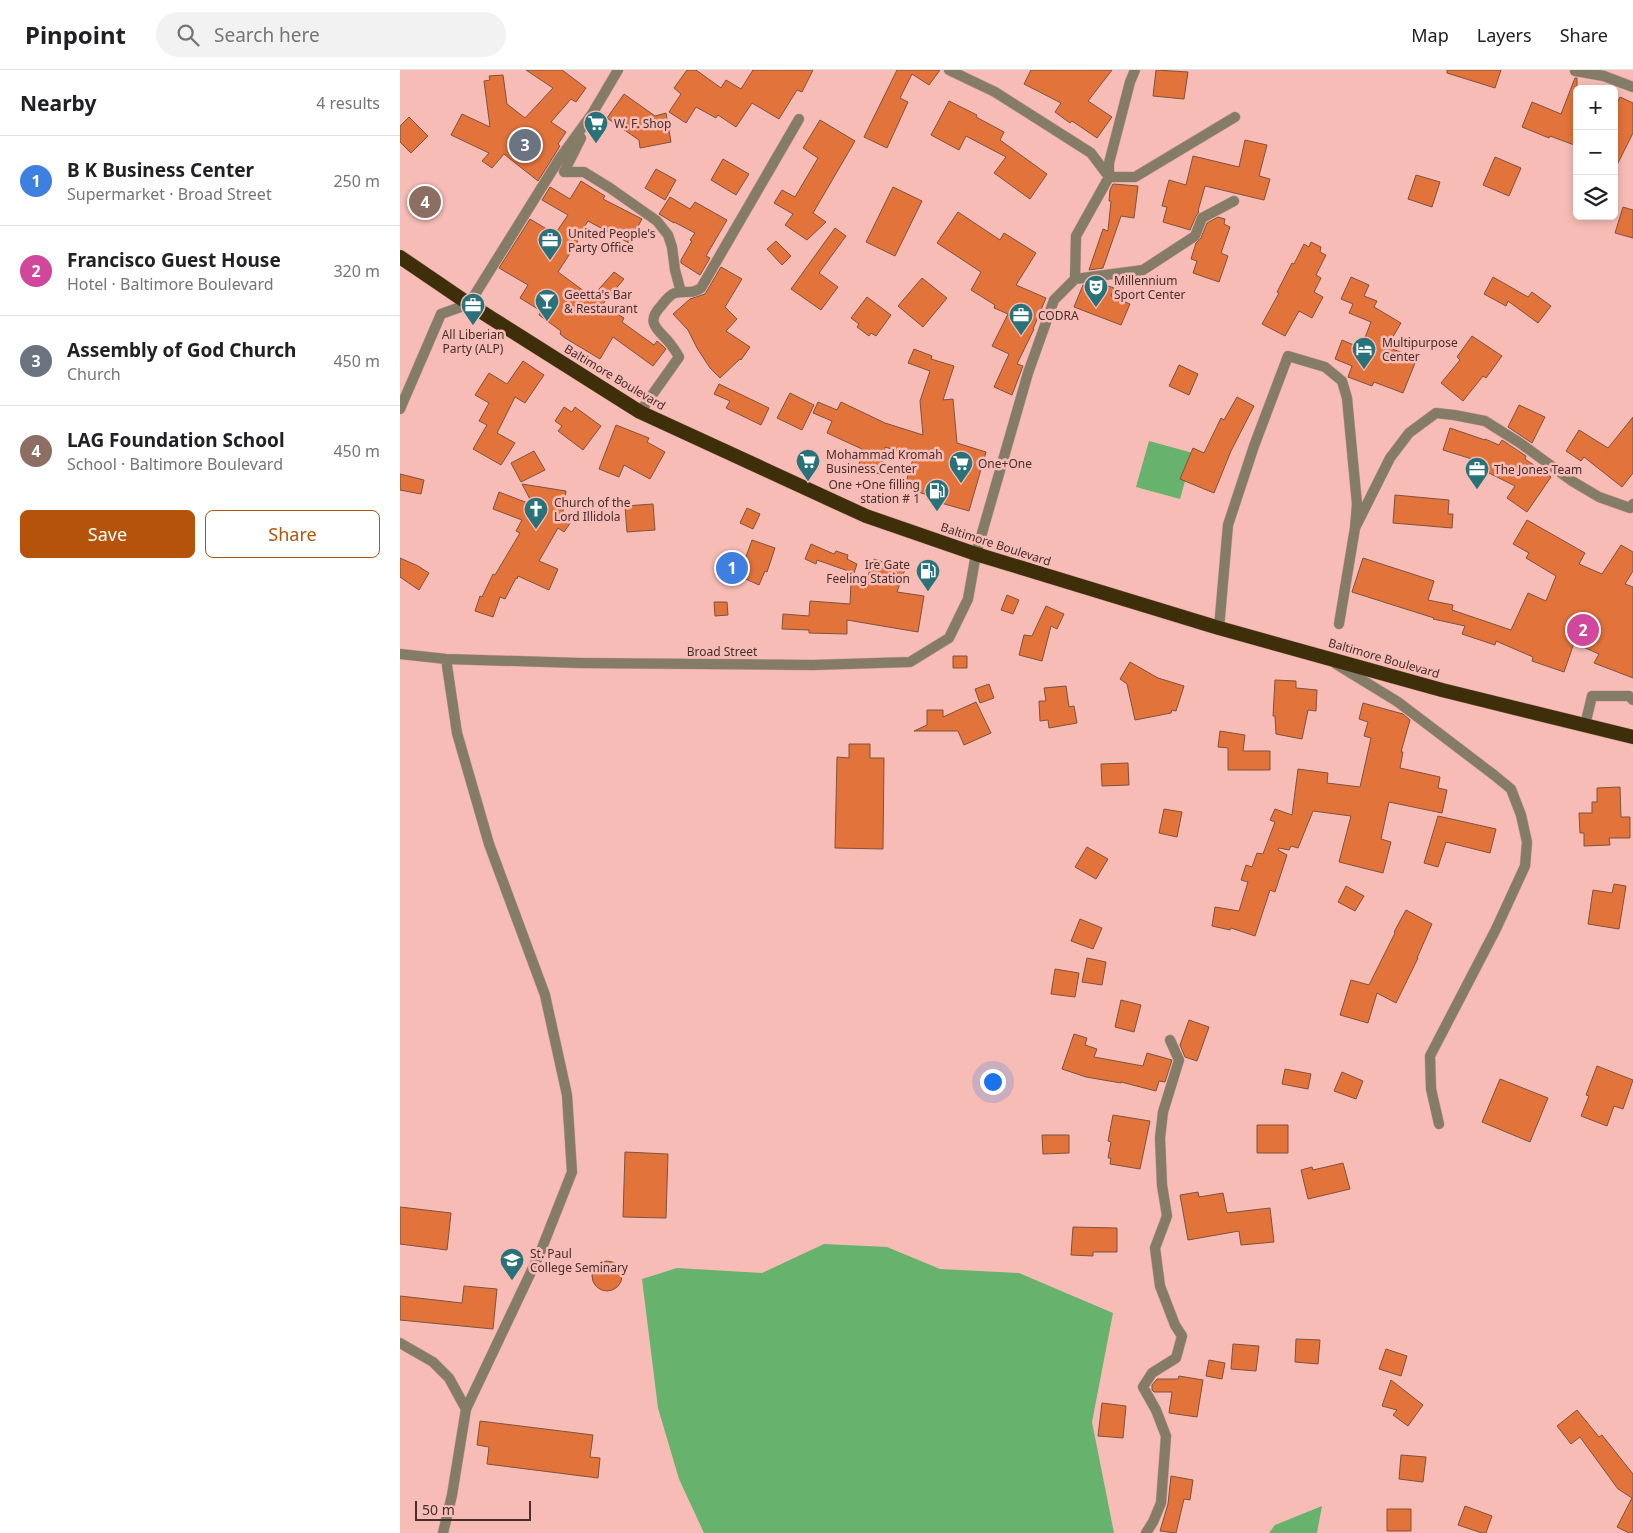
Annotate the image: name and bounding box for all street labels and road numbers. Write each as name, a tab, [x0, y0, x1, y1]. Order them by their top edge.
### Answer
street label: Baltimore Boulevard	[561, 340, 669, 414]
street label: Baltimore Boulevard	[939, 518, 1053, 570]
street label: Baltimore Boulevard	[1326, 634, 1442, 682]
street label: Broad Street	[687, 643, 758, 660]

